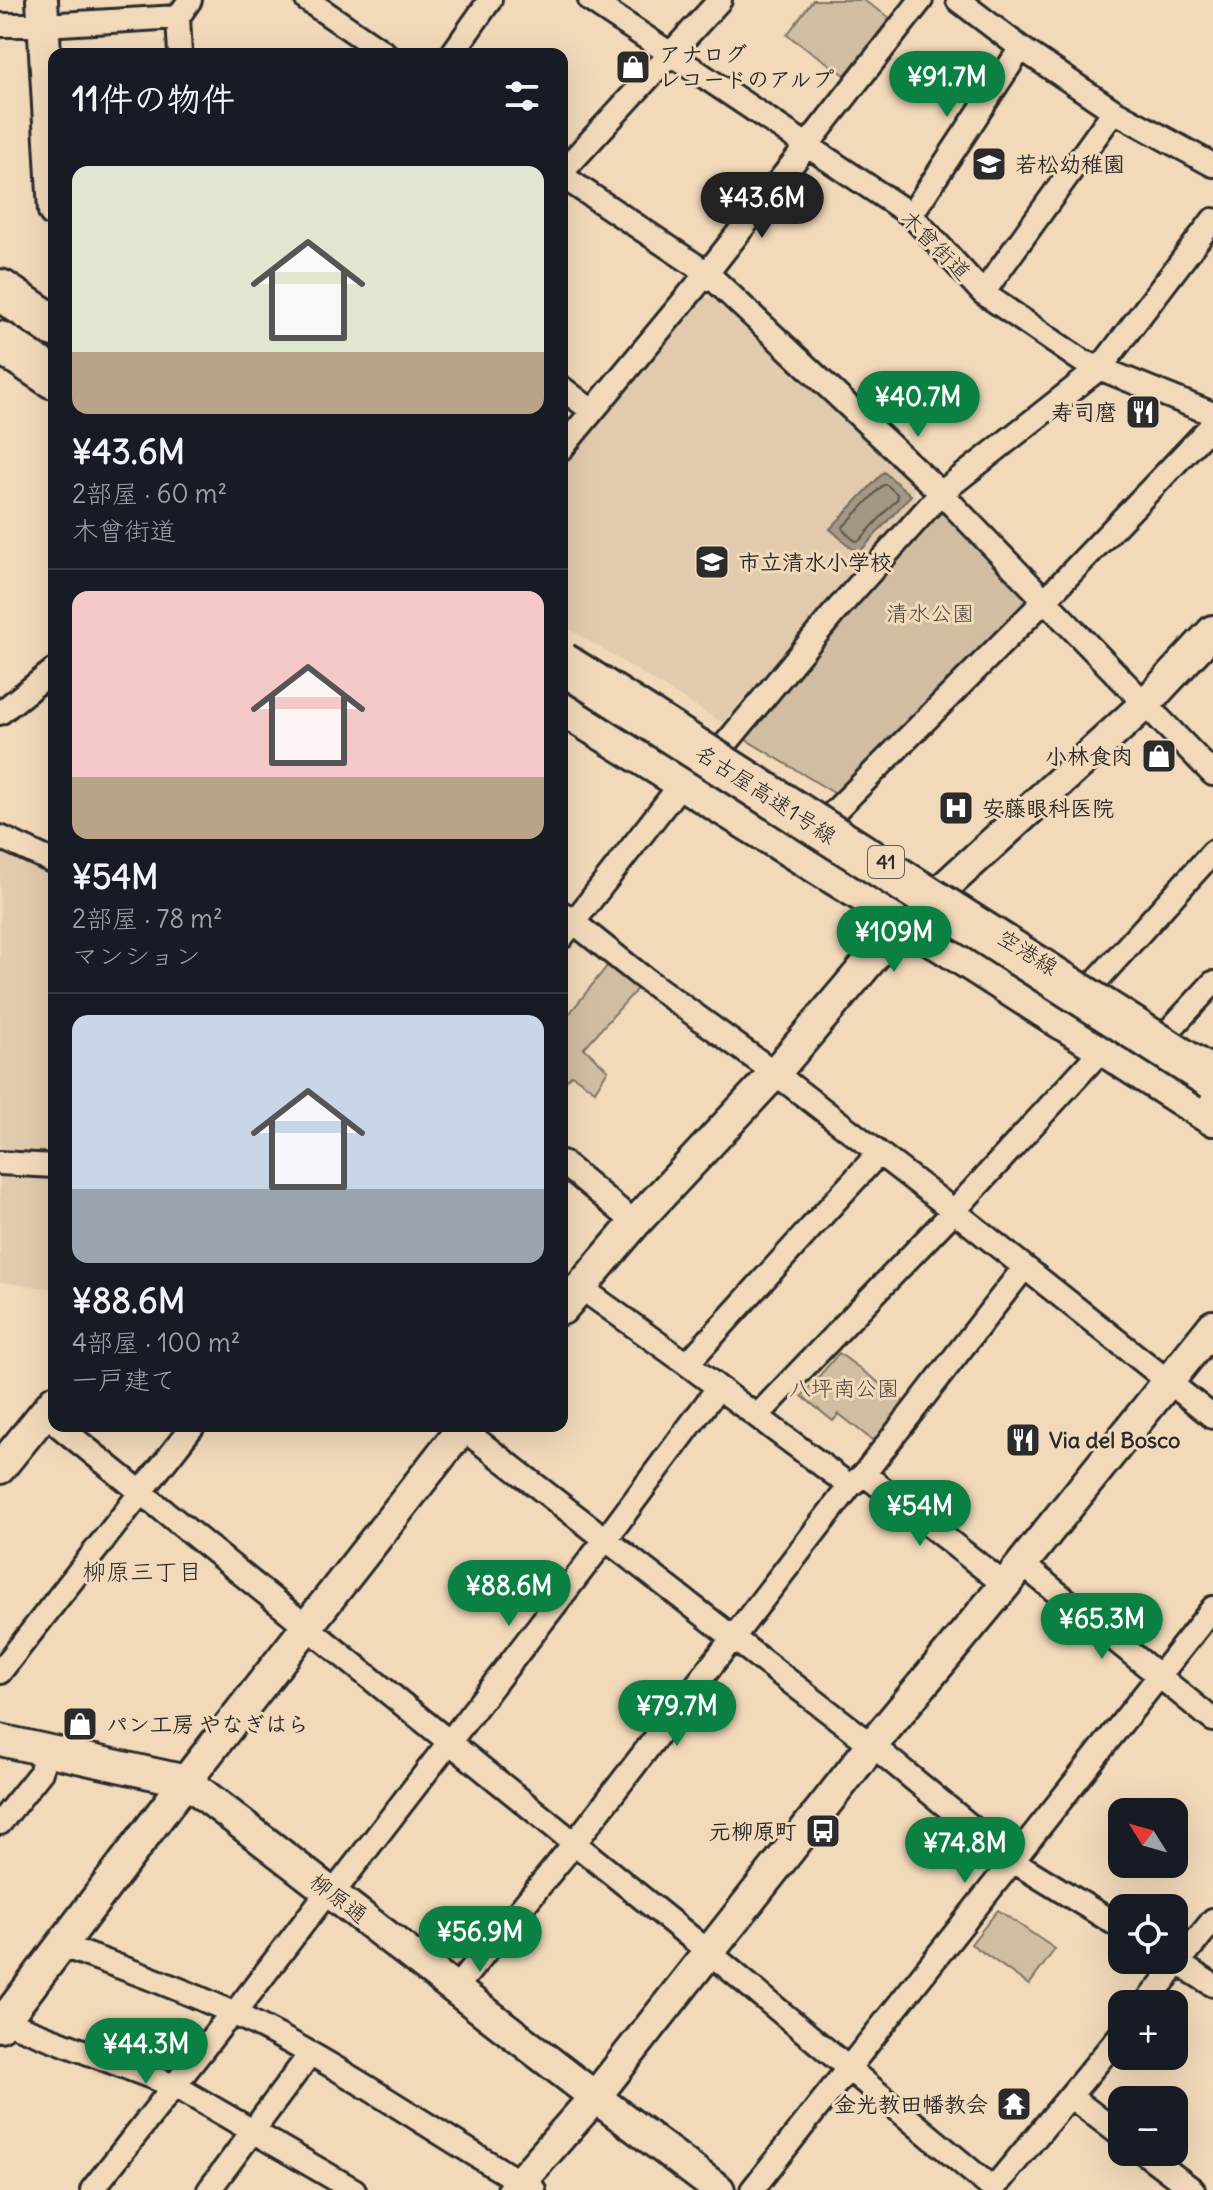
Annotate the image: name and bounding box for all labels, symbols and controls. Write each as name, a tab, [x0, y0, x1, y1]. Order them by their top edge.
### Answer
place label: アナログ レコードのアルプ	[659, 40, 834, 93]
shop icon: アナログ レコードのアルプ	[614, 48, 652, 86]
pin: ¥91.7M	[882, 51, 1012, 119]
text: ¥91.7M	[907, 60, 987, 93]
icon: filters	[500, 74, 544, 118]
text: 11件の物件	[72, 77, 235, 120]
school or university icon: 若松幼稚園	[970, 145, 1008, 183]
place label: 若松幼稚園	[1015, 150, 1125, 178]
pin: ¥43.6M	[697, 172, 827, 240]
text: ¥43.6M	[719, 181, 805, 214]
street label: 木曾街道	[895, 204, 977, 286]
icon: home	[236, 218, 380, 362]
pin: ¥40.7M	[853, 371, 983, 439]
text: ¥40.7M	[875, 380, 961, 413]
restaurant icon: 寿司麿	[1124, 393, 1162, 431]
place label: 寿司麿	[1051, 398, 1117, 426]
text: ¥43.6M	[72, 430, 185, 473]
text: 2部屋 · 60 m²	[72, 477, 227, 510]
text: 木曾街道	[72, 514, 176, 547]
school or university icon: 市立清水小学校	[693, 543, 731, 581]
place label: 市立清水小学校	[738, 548, 892, 576]
park label: 清水公園	[886, 599, 974, 627]
icon: home	[236, 643, 380, 787]
shop icon: 小林食肉	[1140, 737, 1178, 775]
street label: 名古屋高速1号線	[690, 738, 842, 850]
place label: 小林食肉	[1045, 742, 1133, 770]
hospital icon: 安藤眼科医院	[937, 789, 975, 827]
place label: 安藤眼科医院	[982, 794, 1114, 822]
road number: 41	[868, 846, 904, 878]
text: ¥54M	[72, 855, 159, 898]
text: 2部屋 · 78 m²	[72, 902, 223, 935]
pin: ¥109M	[838, 906, 950, 974]
text: ¥109M	[855, 915, 933, 948]
street label: 空港線	[993, 923, 1063, 981]
text: マンション	[72, 939, 201, 972]
icon: home	[236, 1067, 380, 1211]
text: ¥88.6M	[72, 1279, 185, 1322]
text: 4部屋 · 100 m²	[72, 1326, 240, 1359]
text: 一戸建て	[72, 1363, 176, 1396]
park label: 八坪南公園	[789, 1374, 899, 1402]
restaurant icon: Via del Bosco	[1004, 1421, 1042, 1459]
place label: Via del Bosco	[1049, 1426, 1180, 1454]
pin: ¥54M	[873, 1480, 967, 1548]
text: ¥54M	[887, 1489, 953, 1522]
district label: 柳原三丁目	[82, 1556, 202, 1586]
pin: ¥88.6M	[444, 1560, 574, 1628]
text: ¥88.6M	[466, 1569, 552, 1602]
pin: ¥65.3M	[1037, 1593, 1167, 1661]
text: ¥65.3M	[1059, 1602, 1145, 1635]
pin: ¥79.7M	[612, 1680, 742, 1748]
text: ¥79.7M	[636, 1689, 718, 1722]
shop icon: パン工房 やなぎはら	[61, 1705, 99, 1743]
place label: パン工房 やなぎはら	[106, 1710, 309, 1738]
north arrow	[1108, 1798, 1188, 1878]
map controls	[1108, 1798, 1188, 2166]
bus stop icon: 元柳原町	[804, 1812, 842, 1850]
place label: 元柳原町	[709, 1817, 797, 1845]
pin: ¥74.8M	[900, 1817, 1030, 1885]
text: ¥74.8M	[923, 1826, 1007, 1859]
street label: 柳原通	[304, 1867, 374, 1929]
button: locate	[1108, 1894, 1188, 1974]
pin: ¥56.9M	[415, 1906, 545, 1974]
text: ¥56.9M	[437, 1915, 523, 1948]
button: +	[1108, 1990, 1188, 2070]
pin: ¥44.3M	[81, 2018, 211, 2086]
text: ¥44.3M	[103, 2027, 189, 2060]
temple icon: 金光教田幡教会	[995, 2085, 1033, 2123]
button: −	[1108, 2086, 1188, 2166]
place label: 金光教田幡教会	[834, 2090, 988, 2118]

